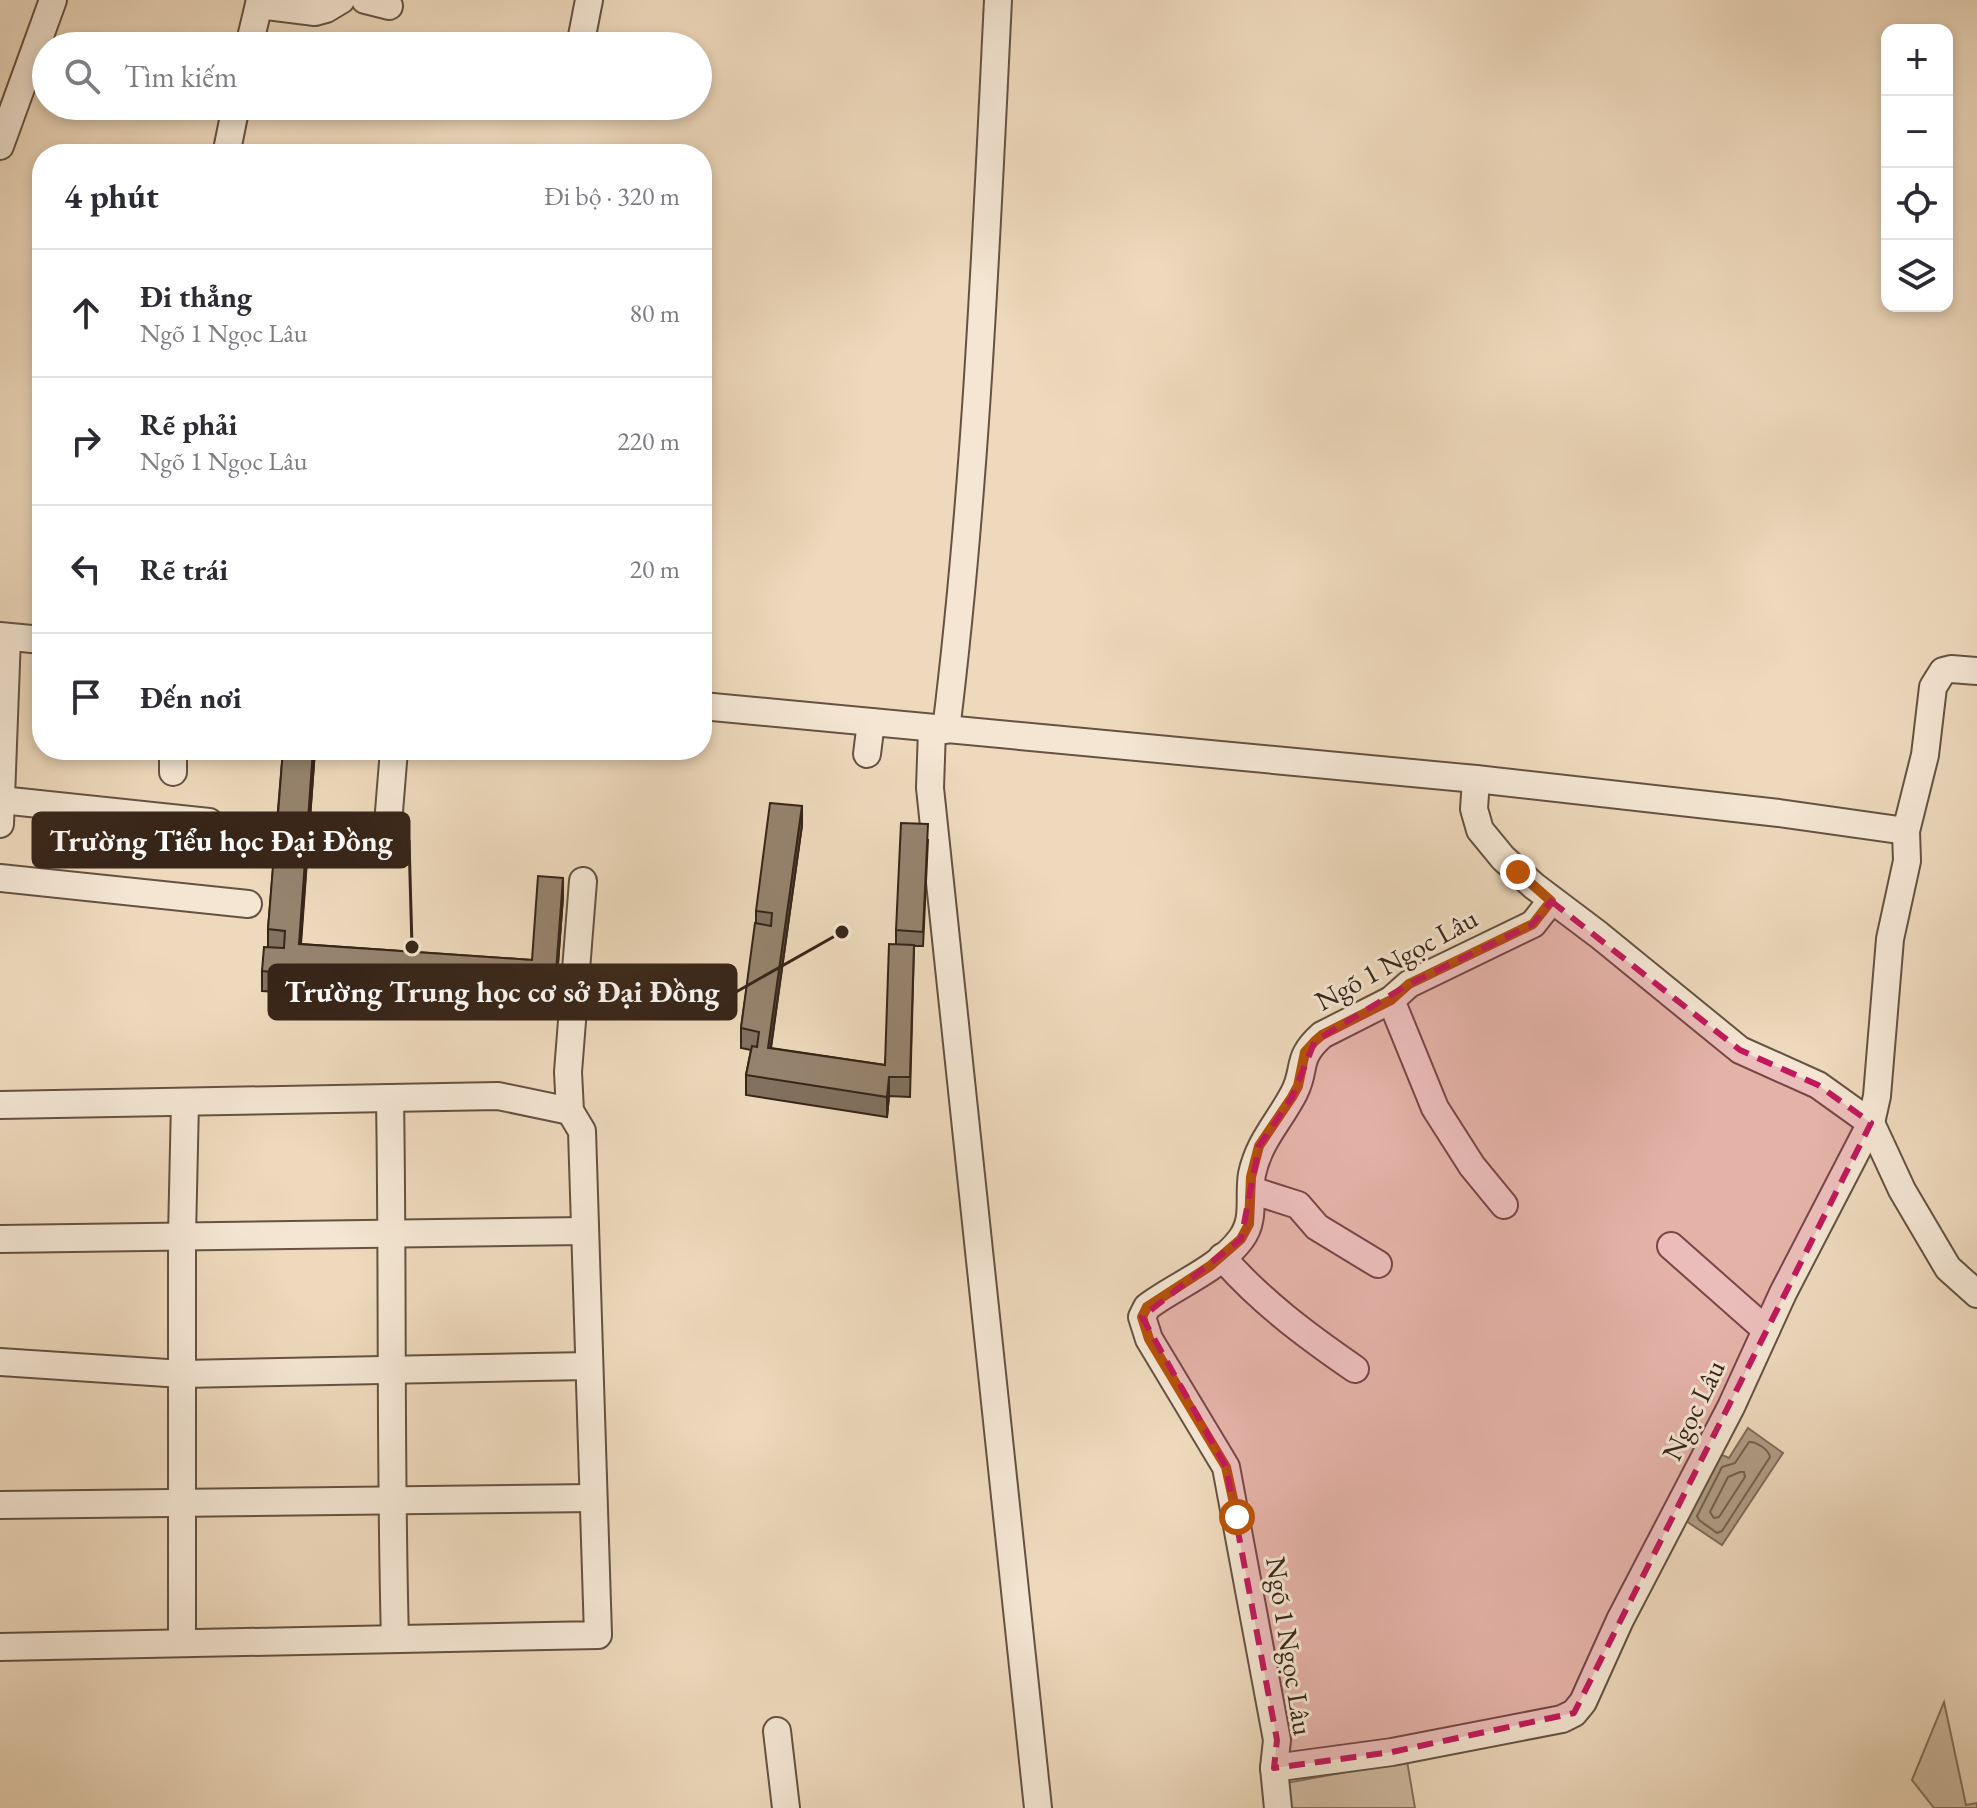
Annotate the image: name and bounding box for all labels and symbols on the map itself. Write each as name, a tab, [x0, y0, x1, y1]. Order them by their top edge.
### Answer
callout: Trường Tiểu học Đại Đồng	[33, 813, 409, 867]
text: Trường Tiểu học Đại Đồng	[49, 821, 394, 860]
route end	[1500, 854, 1536, 890]
street label: Ngõ 1 Ngọc Lâu	[1308, 899, 1484, 1018]
callout: Trường Trung học cơ sở Đại Đồng	[269, 965, 736, 1019]
text: Trường Trung học cơ sở Đại Đồng	[284, 972, 721, 1011]
street label: Ngọc Lâu	[1653, 1354, 1733, 1466]
route start	[1219, 1499, 1255, 1535]
street label: Ngõ 1 Ngọc Lâu	[1258, 1554, 1322, 1738]

